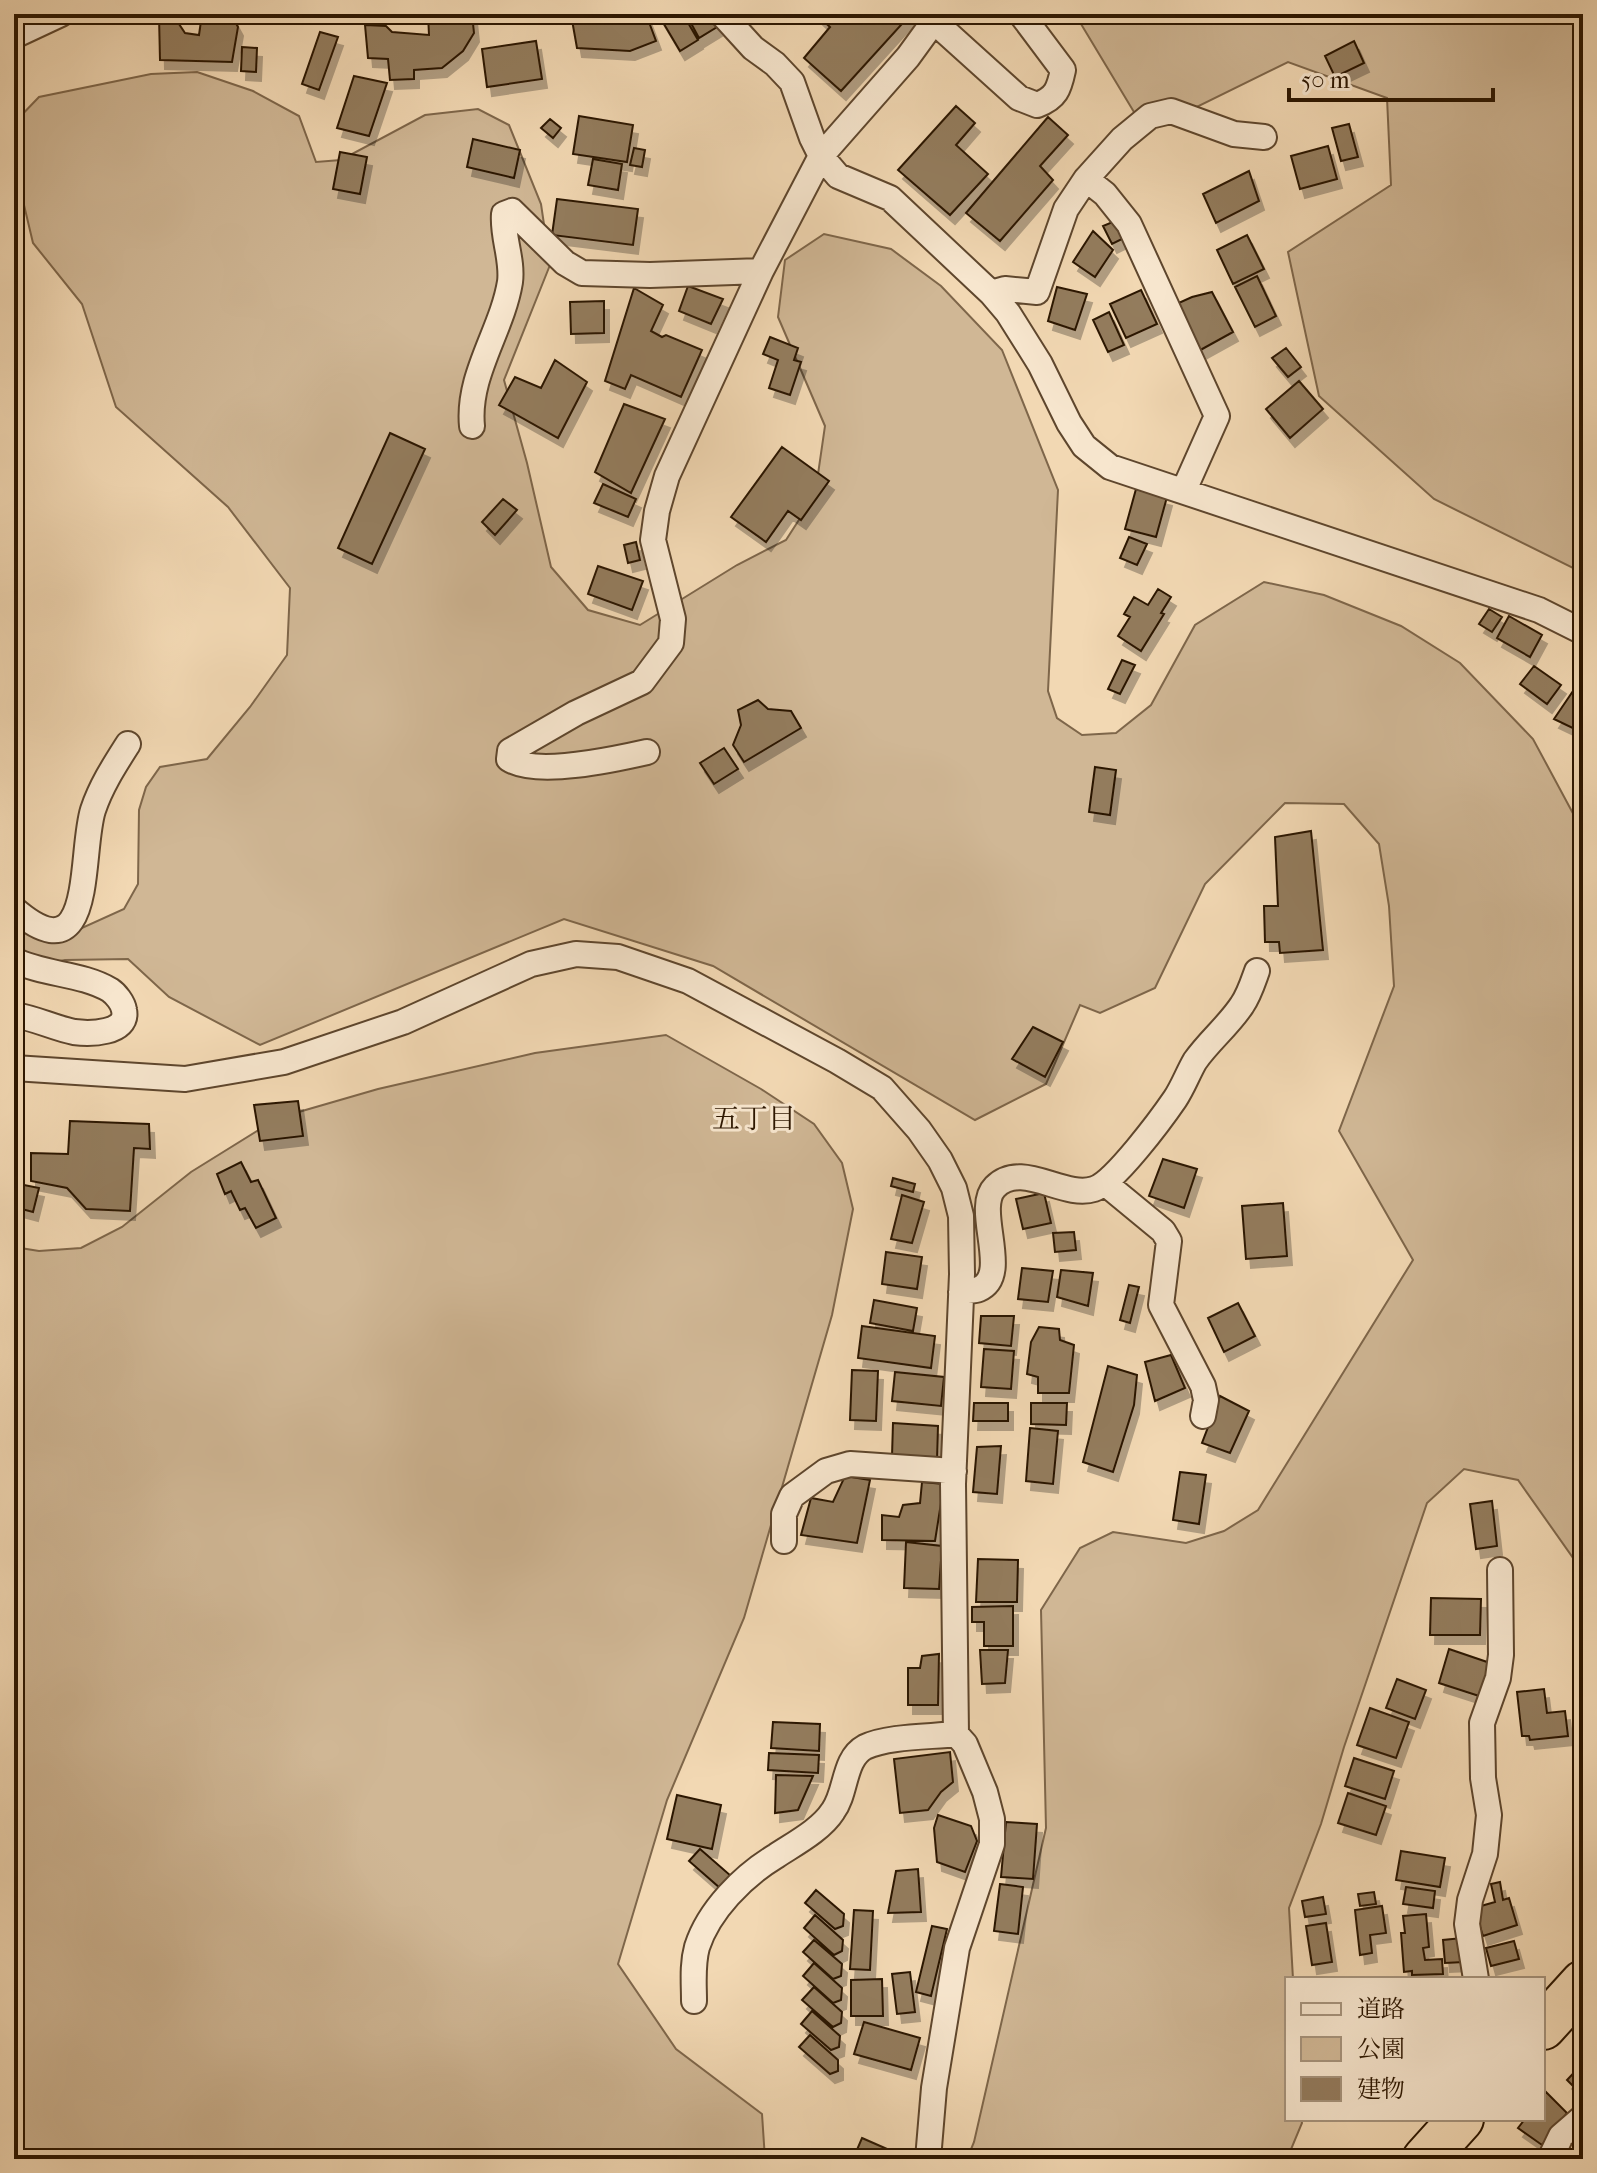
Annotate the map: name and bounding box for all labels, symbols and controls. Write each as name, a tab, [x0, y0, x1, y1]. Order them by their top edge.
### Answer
scale bar	[1289, 52, 1493, 102]
text: 50 m	[1301, 66, 1350, 94]
district label: 五丁目	[712, 1102, 796, 1135]
legend	[1285, 1977, 1545, 2121]
text: 道路	[1357, 1995, 1405, 2023]
text: 公園	[1357, 2035, 1405, 2063]
text: 建物	[1357, 2075, 1405, 2103]

